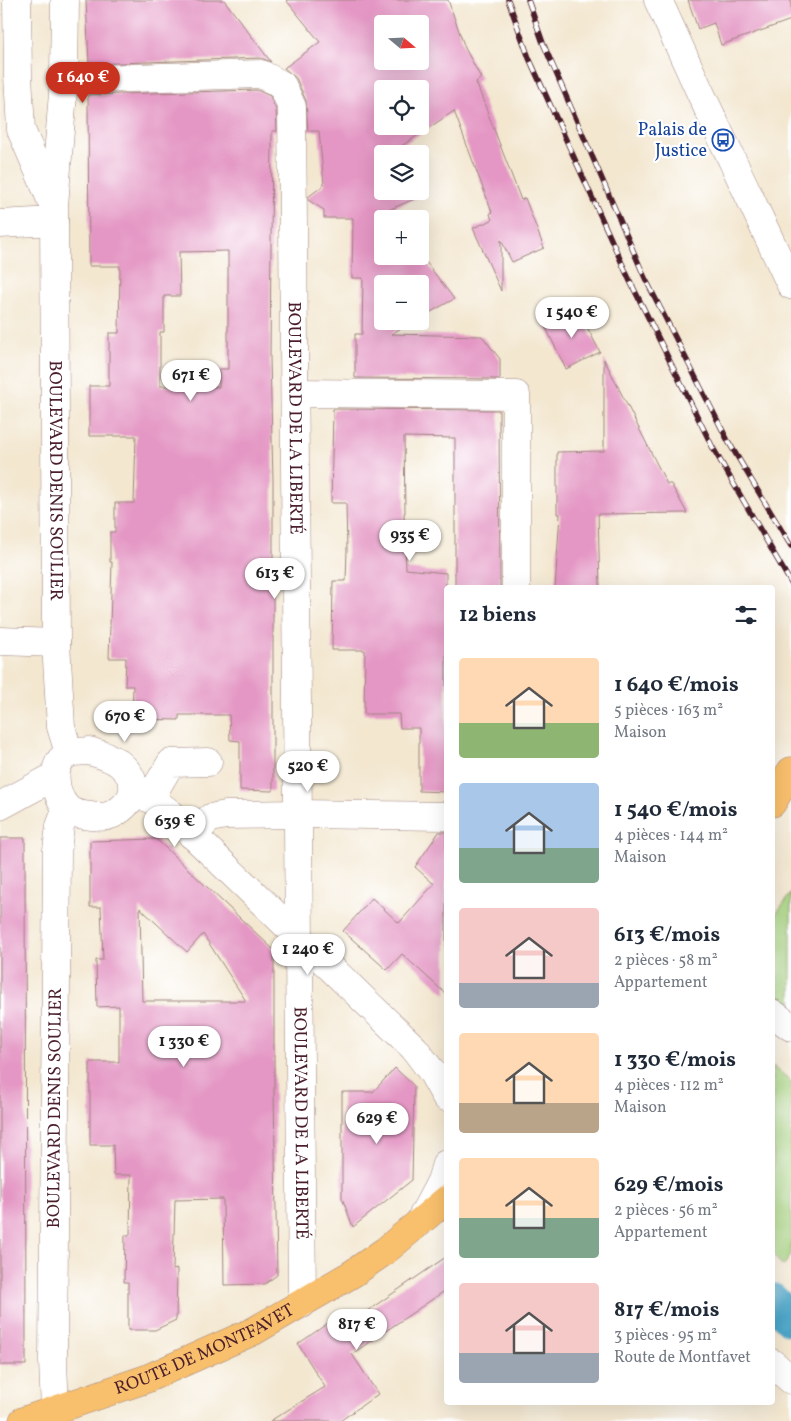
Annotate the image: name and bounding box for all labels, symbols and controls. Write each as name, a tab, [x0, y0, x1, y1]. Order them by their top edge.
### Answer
north arrow	[374, 15, 429, 70]
map controls	[374, 15, 429, 330]
pin: 1 640 €	[37, 62, 129, 104]
text: 1 640 €	[57, 67, 109, 89]
button: locate	[374, 80, 429, 135]
place label: Palais de Justice	[638, 118, 707, 164]
bus stop icon: Palais de Justice	[711, 128, 735, 152]
button: layers	[374, 145, 429, 200]
button: +	[374, 210, 429, 265]
button: −	[374, 275, 429, 330]
pin: 1 540 €	[526, 296, 618, 339]
street label: BOULEVARD DE LA LIBERTÉ	[281, 301, 308, 535]
text: 1 540 €	[546, 302, 598, 324]
street label: BOULEVARD DENIS SOULIER	[42, 360, 68, 601]
pin: 671 €	[156, 360, 226, 402]
text: 671 €	[172, 365, 210, 387]
pin: 935 €	[375, 520, 445, 562]
text: 935 €	[390, 525, 430, 547]
pin: 613 €	[240, 558, 310, 600]
text: 613 €	[256, 563, 294, 585]
text: 12 biens	[459, 601, 536, 630]
icon: filters	[732, 601, 760, 629]
text: 1 640 €/mois	[614, 671, 739, 700]
icon: home	[499, 678, 559, 738]
pin: 670 €	[90, 700, 160, 743]
text: 5 pièces · 163 m²	[614, 700, 723, 722]
text: 670 €	[105, 706, 145, 728]
text: Maison	[614, 722, 667, 744]
pin: 520 €	[273, 750, 343, 793]
text: 520 €	[288, 756, 328, 778]
text: 1 540 €/mois	[614, 796, 737, 825]
icon: home	[499, 803, 559, 863]
pin: 639 €	[140, 806, 210, 848]
text: 639 €	[155, 811, 195, 833]
text: 4 pièces · 144 m²	[614, 825, 728, 847]
text: Maison	[614, 847, 667, 869]
text: 613 €/mois	[614, 921, 720, 950]
icon: home	[499, 928, 559, 988]
pin: 1 240 €	[262, 934, 354, 976]
text: 1 240 €	[282, 939, 334, 961]
text: 2 pièces · 58 m²	[614, 950, 718, 972]
text: Appartement	[614, 972, 708, 994]
street label: BOULEVARD DENIS SOULIER	[42, 988, 68, 1229]
street label: BOULEVARD DE LA LIBERTÉ	[287, 1006, 314, 1240]
pin: 1 330 €	[138, 1026, 230, 1068]
text: 1 330 €	[159, 1031, 209, 1053]
text: 1 330 €/mois	[614, 1046, 736, 1075]
icon: home	[499, 1053, 559, 1113]
text: 4 pièces · 112 m²	[614, 1075, 724, 1097]
text: Maison	[614, 1097, 667, 1119]
pin: 629 €	[342, 1102, 412, 1145]
text: 629 €	[357, 1108, 397, 1130]
text: 629 €/mois	[614, 1171, 723, 1200]
icon: home	[499, 1178, 559, 1238]
text: 2 pièces · 56 m²	[614, 1200, 718, 1222]
text: Appartement	[614, 1222, 708, 1244]
text: 817 €/mois	[614, 1296, 719, 1325]
street label: ROUTE DE MONTFAVET	[111, 1298, 299, 1401]
icon: home	[499, 1303, 559, 1363]
pin: 817 €	[322, 1308, 392, 1351]
text: 817 €	[338, 1314, 376, 1336]
text: 3 pièces · 95 m²	[614, 1325, 717, 1347]
text: Route de Montfavet	[614, 1347, 751, 1369]

